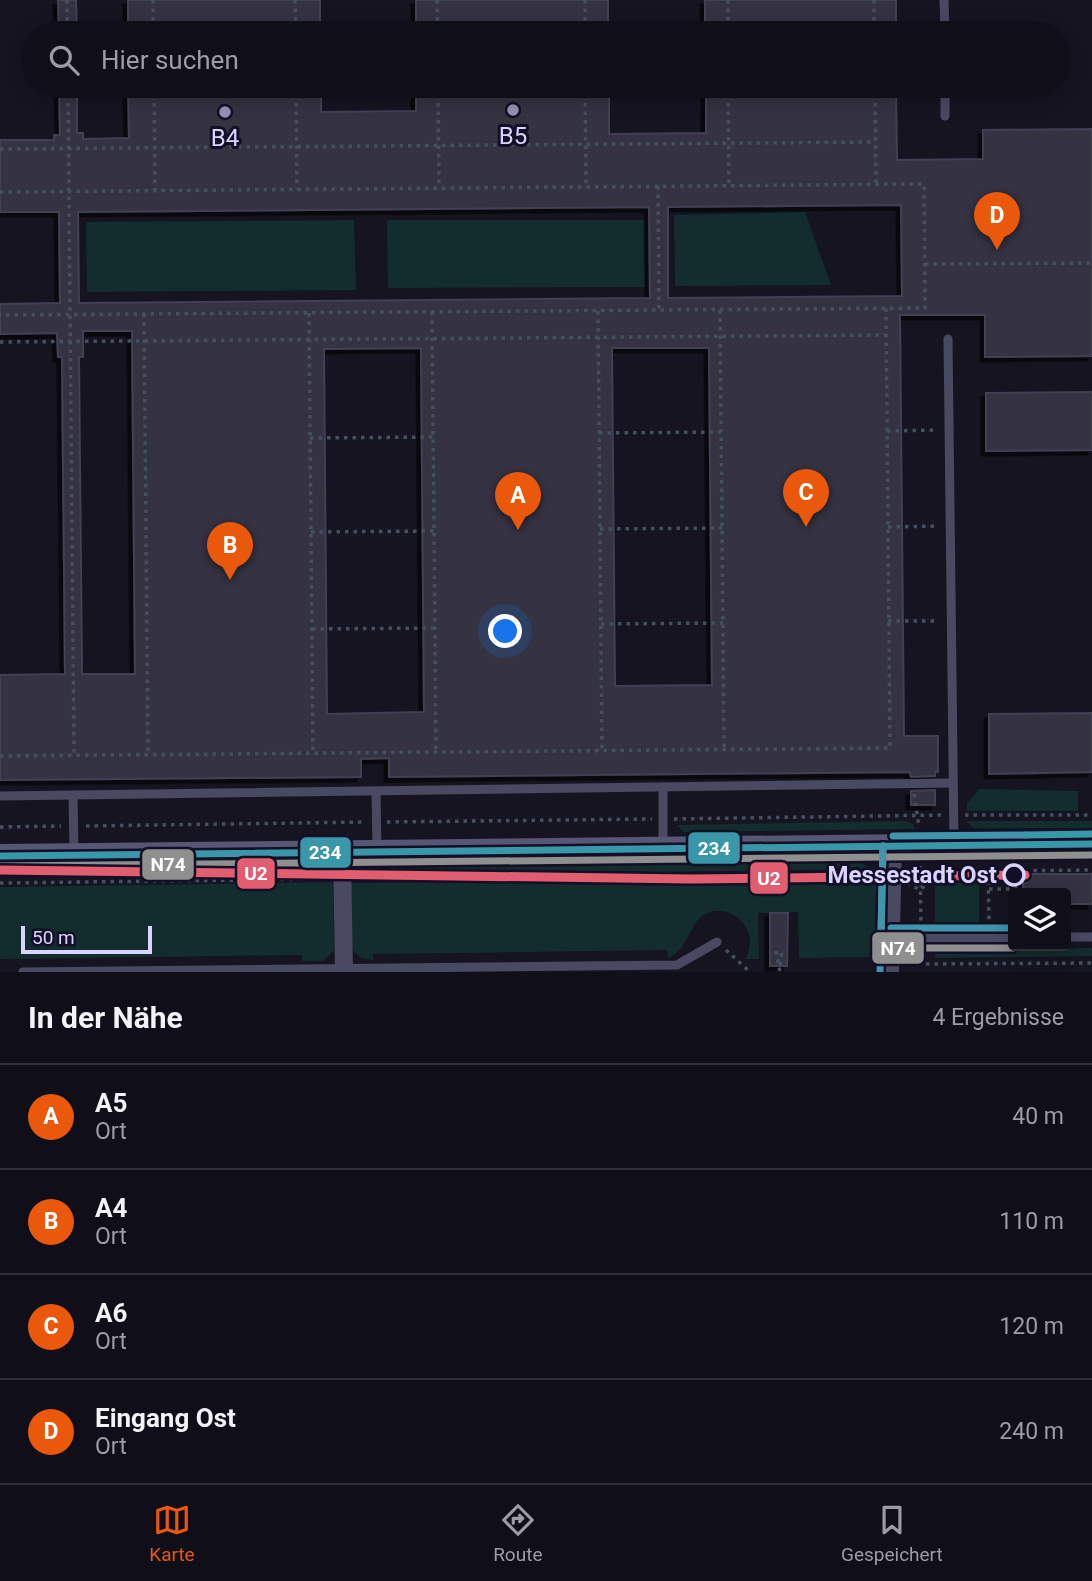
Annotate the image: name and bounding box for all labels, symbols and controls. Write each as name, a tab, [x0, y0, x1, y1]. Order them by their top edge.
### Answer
search box	[21, 21, 1071, 98]
icon: search	[45, 41, 83, 79]
text: Hier suchen	[101, 45, 239, 75]
marker: B5	[505, 102, 521, 118]
marker: B4	[217, 104, 233, 120]
place label: B5	[499, 122, 527, 150]
place label: B4	[211, 124, 239, 152]
pin: D	[974, 192, 1020, 250]
pin: C	[783, 469, 829, 527]
pin: A	[495, 472, 541, 530]
pin: B	[207, 522, 253, 580]
your location	[488, 614, 522, 648]
line badge: 234	[687, 831, 741, 865]
line badge: 234	[299, 836, 352, 869]
text: 234	[698, 837, 730, 860]
text: 234	[309, 841, 341, 864]
line badge: N74	[141, 848, 195, 881]
text: N74	[150, 853, 186, 876]
line badge: U2	[236, 857, 276, 890]
line badge: U2	[749, 861, 789, 895]
place label: Messestadt Ost	[828, 861, 997, 889]
text: U2	[244, 862, 268, 885]
marker: Messestadt Ost	[1003, 864, 1025, 886]
text: U2	[757, 867, 781, 890]
map controls	[1008, 888, 1071, 951]
button: layers	[1008, 888, 1071, 951]
scale bar	[21, 923, 152, 955]
text: 50 m	[32, 926, 75, 949]
line badge: N74	[871, 931, 925, 965]
text: N74	[880, 937, 916, 960]
text: In der Nähe	[28, 1000, 183, 1035]
text: 4 Ergebnisse	[932, 1004, 1064, 1031]
text: A5	[95, 1088, 127, 1118]
text: A	[43, 1103, 59, 1130]
text: 40 m	[1012, 1103, 1064, 1130]
text: Ort	[95, 1118, 127, 1145]
text: A4	[95, 1193, 127, 1223]
text: B	[44, 1208, 58, 1235]
text: 110 m	[999, 1208, 1064, 1235]
text: Ort	[95, 1223, 127, 1250]
text: A6	[95, 1298, 127, 1328]
text: C	[43, 1313, 59, 1340]
text: 120 m	[999, 1313, 1064, 1340]
text: Ort	[95, 1328, 127, 1355]
text: Eingang Ost	[95, 1403, 236, 1433]
text: D	[44, 1418, 58, 1445]
text: 240 m	[999, 1418, 1064, 1445]
text: Ort	[95, 1433, 127, 1460]
tab: Karte	[149, 1501, 195, 1566]
tab: Route	[493, 1501, 542, 1566]
tab: Gespeichert	[841, 1501, 943, 1566]

